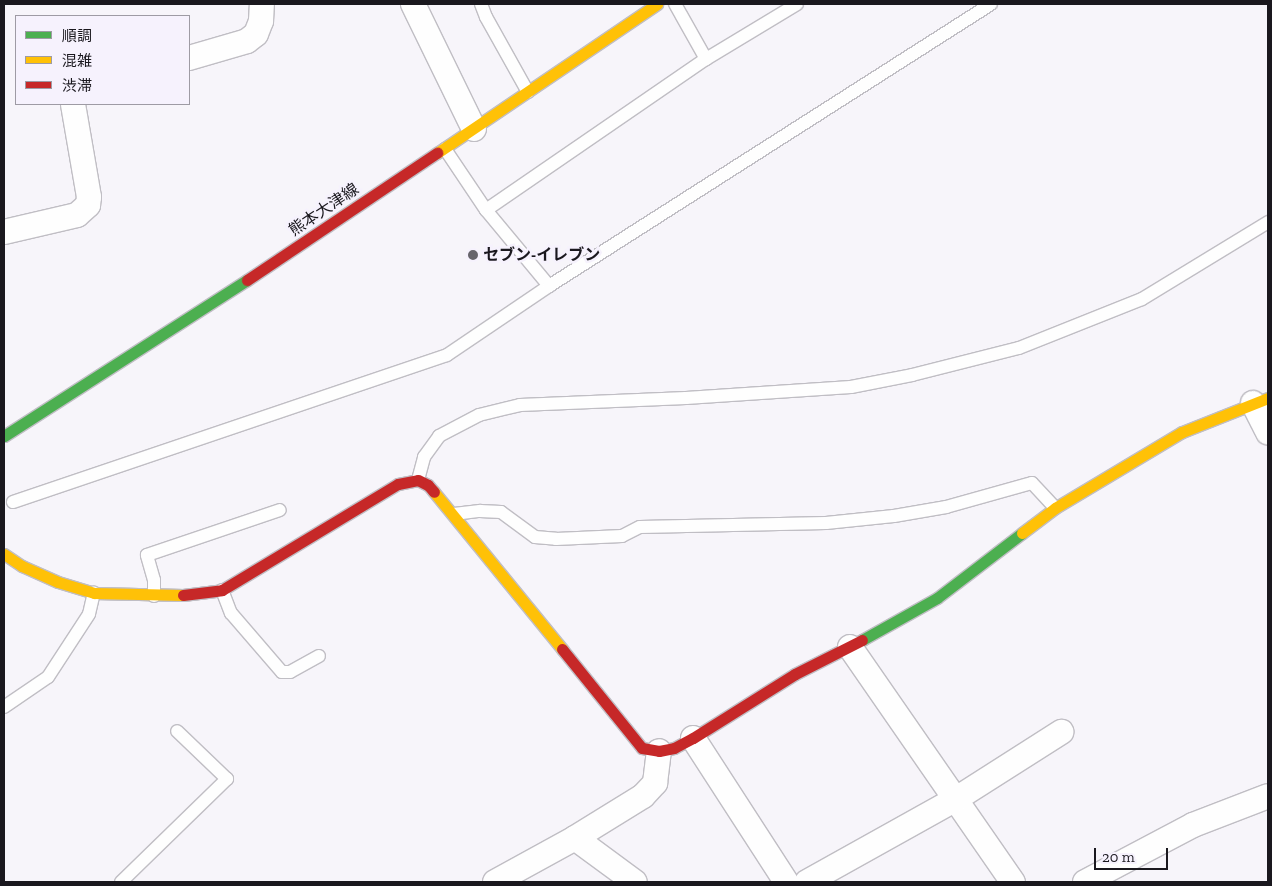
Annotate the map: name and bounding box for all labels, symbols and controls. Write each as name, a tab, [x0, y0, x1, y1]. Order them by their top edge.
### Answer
legend	[15, 15, 190, 105]
text: 順調	[62, 27, 92, 45]
text: 混雑	[62, 52, 92, 70]
text: 渋滞	[62, 77, 92, 95]
street label: 熊本大津線	[285, 180, 363, 240]
place label: セブン-イレブン	[483, 245, 600, 265]
marker: セブン-イレブン	[467, 249, 479, 261]
scale bar	[1097, 838, 1171, 870]
text: 20 m	[1102, 848, 1135, 866]

